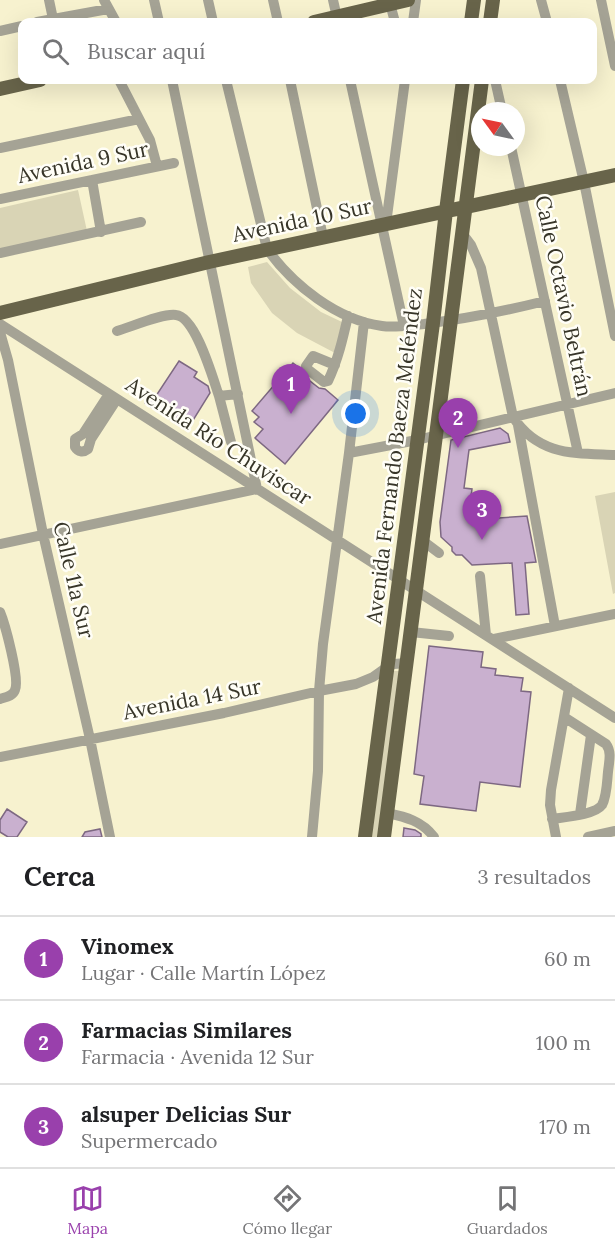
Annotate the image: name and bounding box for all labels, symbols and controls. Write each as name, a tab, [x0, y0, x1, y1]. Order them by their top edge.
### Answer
search box	[18, 18, 597, 84]
icon: search	[39, 35, 72, 68]
text: Buscar aquí	[87, 37, 205, 65]
north arrow	[471, 102, 525, 156]
street label: Avenida 9 Sur	[14, 135, 151, 189]
street label: Avenida 10 Sur	[229, 192, 374, 248]
street label: Calle Octavio Beltrán	[529, 193, 599, 399]
street label: Avenida Fernando Baeza Meléndez	[360, 287, 428, 626]
pin: 1	[272, 364, 310, 414]
street label: Avenida Río Chuviscar	[120, 370, 317, 511]
pin: 2	[438, 398, 478, 448]
your location	[341, 399, 370, 428]
pin: 3	[462, 490, 502, 540]
street label: Calle 11a Sur	[47, 519, 101, 641]
street label: Avenida 14 Sur	[120, 672, 263, 726]
text: Cerca	[24, 860, 95, 893]
text: 3 resultados	[478, 864, 591, 889]
text: Vinomex	[81, 932, 174, 960]
text: 1	[39, 946, 48, 971]
text: 60 m	[544, 946, 591, 971]
text: Lugar · Calle Martín López	[81, 960, 326, 985]
text: Farmacias Similares	[81, 1016, 292, 1044]
text: 2	[38, 1030, 49, 1055]
text: 100 m	[536, 1030, 591, 1055]
text: Farmacia · Avenida 12 Sur	[81, 1044, 314, 1069]
text: alsuper Delicias Sur	[81, 1100, 291, 1128]
text: 3	[38, 1114, 49, 1139]
text: 170 m	[539, 1114, 591, 1139]
text: Supermercado	[81, 1128, 217, 1153]
tab: Mapa	[67, 1182, 108, 1238]
tab: Cómo llegar	[242, 1182, 332, 1238]
tab: Guardados	[467, 1182, 548, 1238]

